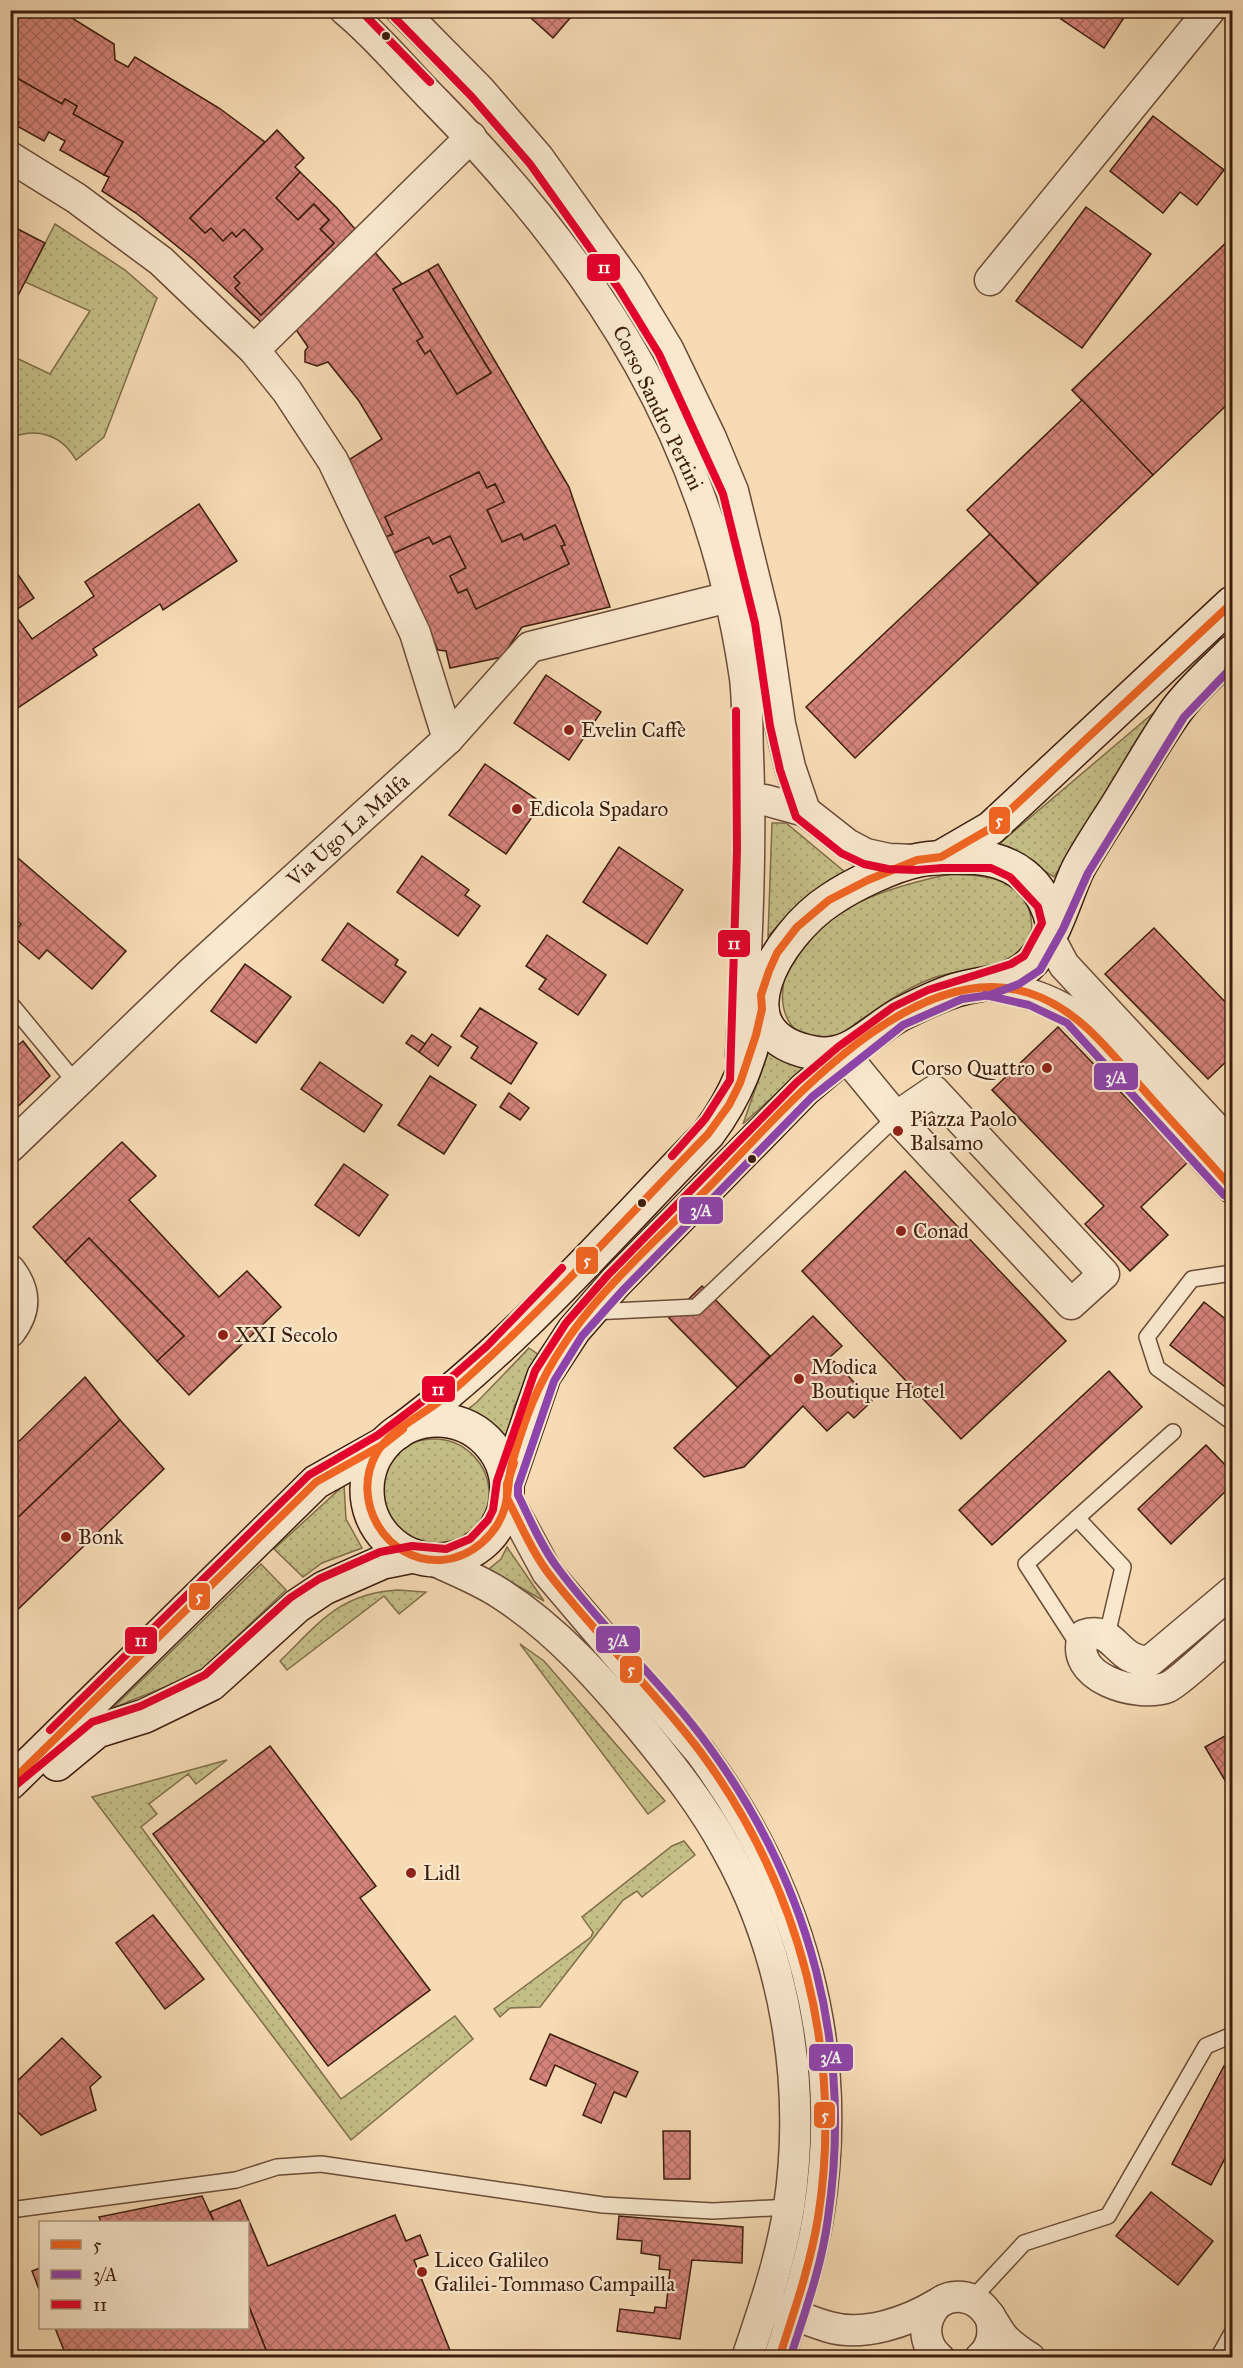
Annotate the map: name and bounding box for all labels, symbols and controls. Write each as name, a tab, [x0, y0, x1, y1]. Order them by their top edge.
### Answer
unlabelled marker	[380, 30, 392, 42]
line badge: 11	[586, 253, 621, 282]
text: 11	[598, 258, 611, 277]
street label: Corso Sandro Pertini	[607, 321, 709, 495]
place label: Evelin Caffè	[581, 717, 686, 743]
marker: Evelin Caffè	[562, 723, 576, 737]
street label: Via Ugo La Malfa	[281, 768, 415, 893]
place label: Edicola Spadaro	[529, 796, 668, 822]
marker: Edicola Spadaro	[510, 802, 524, 816]
line badge: 5	[988, 806, 1011, 835]
text: 5	[995, 811, 1003, 830]
line badge: 11	[717, 929, 751, 958]
text: 11	[728, 934, 741, 953]
place label: Corso Quattro	[911, 1055, 1035, 1081]
marker: Corso Quattro	[1040, 1061, 1054, 1075]
line badge: 3/A	[1093, 1062, 1139, 1091]
text: 3/A	[1105, 1068, 1127, 1088]
place label: Piazza Paolo Balsamo	[910, 1106, 1017, 1156]
marker: Piazza Paolo Balsamo	[891, 1124, 905, 1138]
unlabelled marker	[746, 1153, 758, 1165]
line badge: 3/A	[678, 1196, 724, 1225]
unlabelled marker	[636, 1197, 648, 1209]
text: 3/A	[690, 1201, 712, 1221]
place label: Conad	[913, 1218, 969, 1244]
marker: Conad	[894, 1224, 908, 1238]
line badge: 5	[575, 1246, 599, 1275]
text: 5	[583, 1251, 591, 1270]
place label: XXI Secolo	[235, 1322, 338, 1348]
marker: XXI Secolo	[216, 1328, 230, 1342]
place label: Modica Boutique Hotel	[811, 1354, 945, 1404]
marker: Modica Boutique Hotel	[792, 1372, 806, 1386]
line badge: 11	[421, 1375, 456, 1403]
text: 11	[432, 1380, 445, 1399]
place label: Bonk	[78, 1524, 124, 1550]
marker: Bonk	[59, 1530, 73, 1544]
line badge: 5	[188, 1582, 211, 1611]
text: 5	[195, 1587, 203, 1606]
line badge: 3/A	[595, 1625, 641, 1654]
line badge: 11	[124, 1626, 158, 1655]
text: 11	[135, 1631, 148, 1650]
text: 3/A	[607, 1631, 629, 1651]
line badge: 5	[619, 1655, 643, 1684]
text: 5	[627, 1660, 635, 1679]
place label: Lidl	[423, 1860, 461, 1886]
marker: Lidl	[404, 1866, 418, 1880]
line badge: 3/A	[808, 2043, 854, 2072]
text: 3/A	[820, 2048, 842, 2068]
line badge: 5	[813, 2101, 836, 2129]
text: 5	[821, 2106, 829, 2125]
legend	[39, 2221, 249, 2329]
text: 5	[93, 2234, 102, 2256]
place label: Liceo Galileo Galilei-Tommaso Campailla	[434, 2247, 675, 2297]
text: 3/A	[93, 2264, 117, 2286]
marker: Liceo Galileo Galilei-Tommaso Campailla	[415, 2265, 429, 2279]
text: 11	[93, 2294, 107, 2316]

